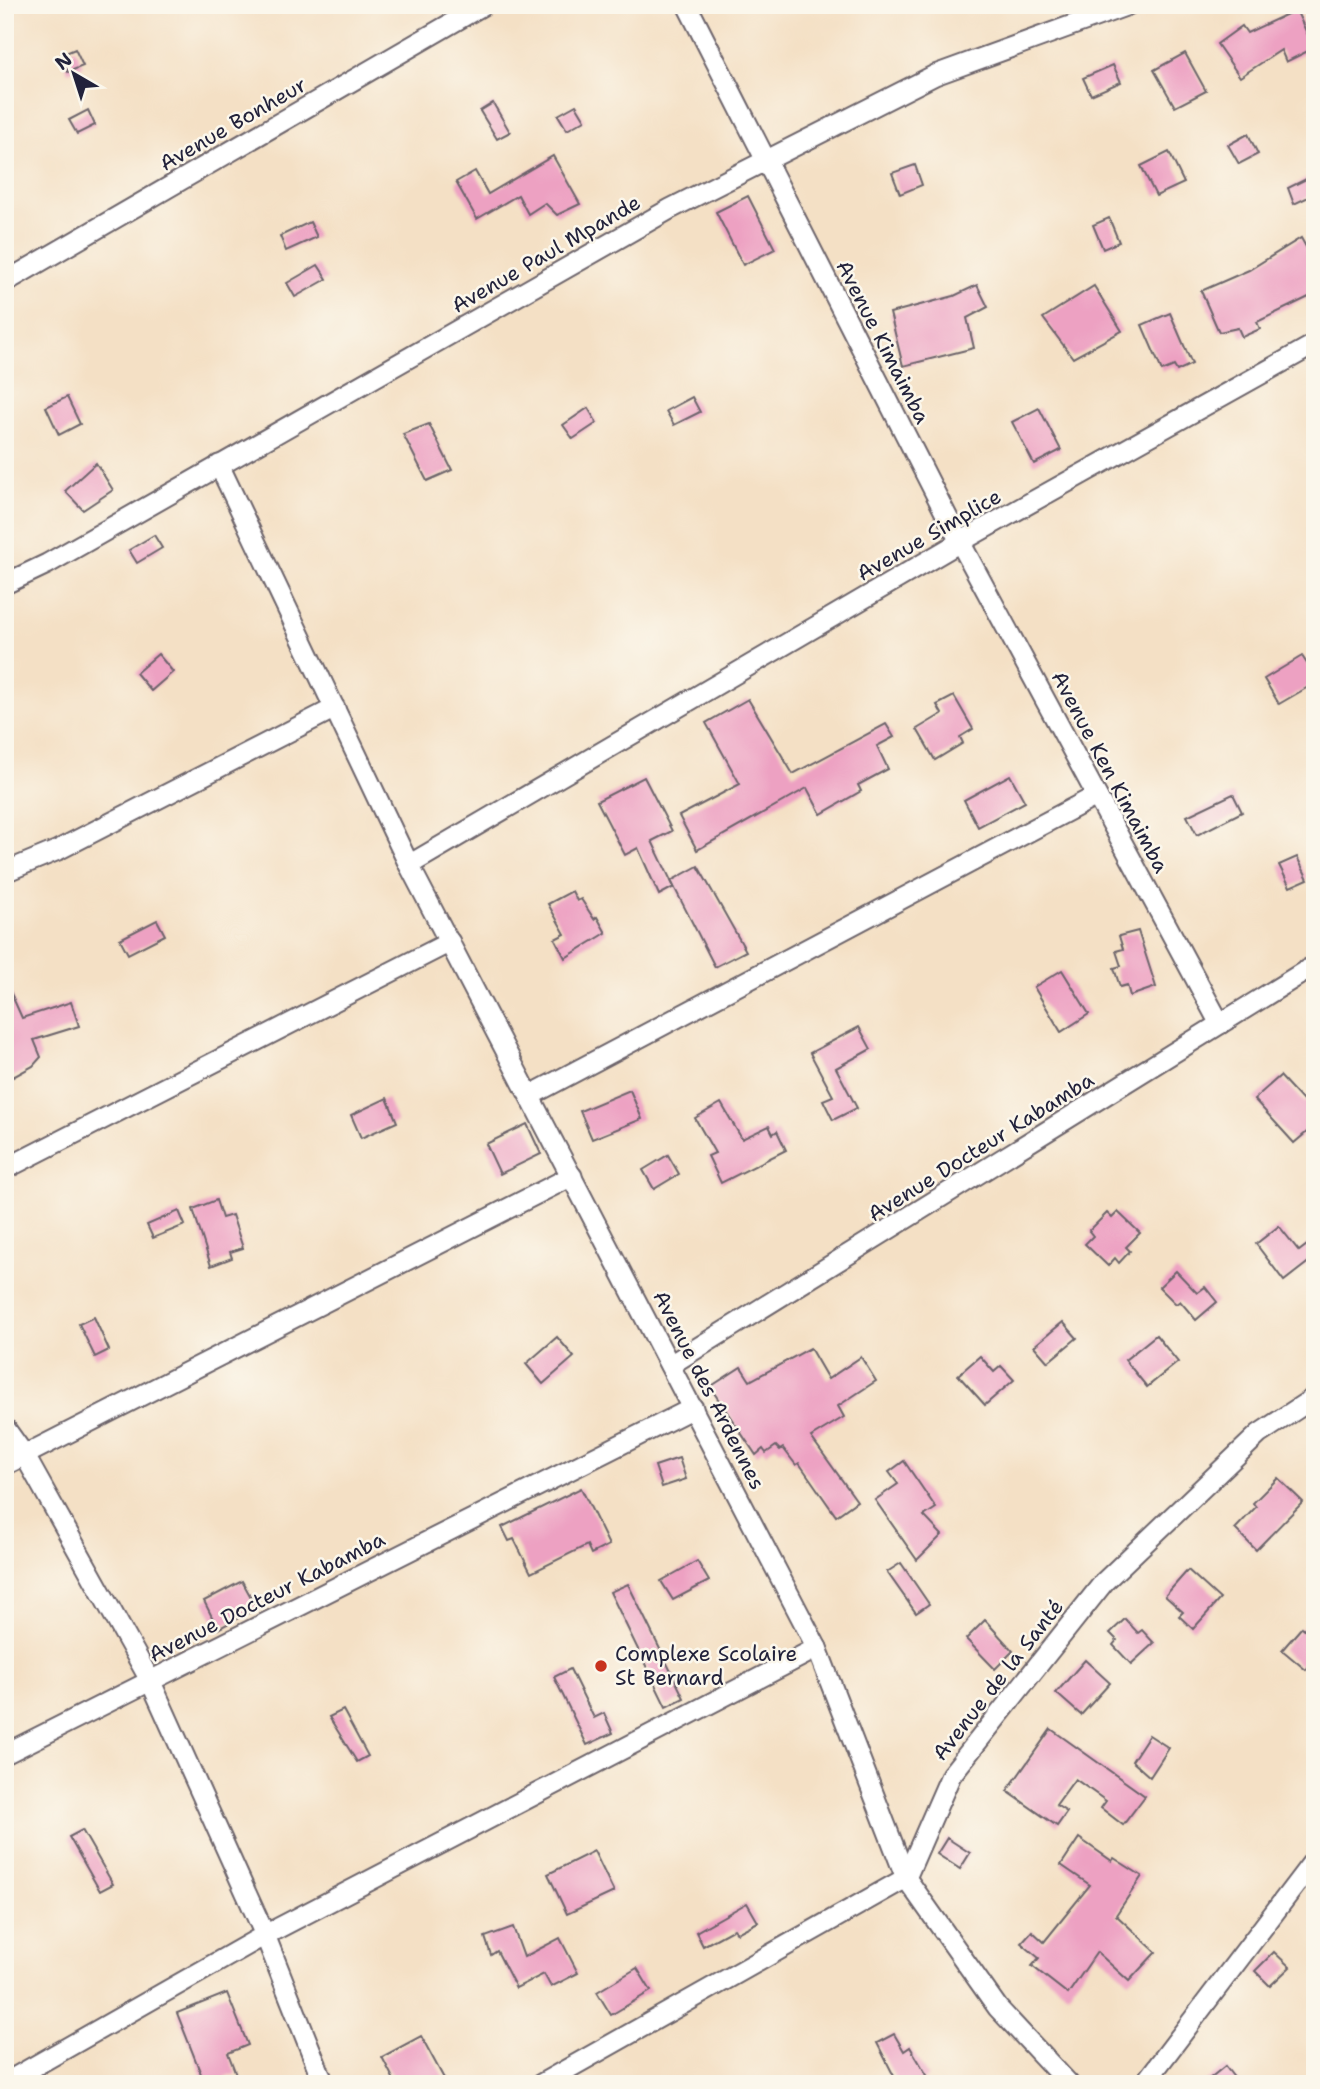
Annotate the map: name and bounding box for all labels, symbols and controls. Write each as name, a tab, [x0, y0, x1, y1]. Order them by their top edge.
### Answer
north arrow	[38, 38, 108, 108]
text: N	[50, 47, 77, 76]
street label: Avenue Bonheur	[154, 71, 312, 177]
street label: Avenue Paul Mpande	[446, 188, 646, 320]
street label: Avenue Kimaimba	[830, 255, 936, 429]
street label: Avenue Simplice	[852, 482, 1006, 588]
street label: Avenue Ken Kimaimba	[1045, 666, 1175, 878]
street label: Avenue Docteur Kabamba	[863, 1066, 1099, 1228]
street label: Avenue des Ardennes	[647, 1286, 771, 1494]
street label: Avenue Docteur Kabamba	[144, 1525, 390, 1669]
street label: Avenue de la Santé	[926, 1594, 1070, 1766]
place label: Complexe Scolaire St Bernard	[615, 1640, 797, 1692]
marker: Complexe Scolaire St Bernard	[593, 1658, 609, 1674]

